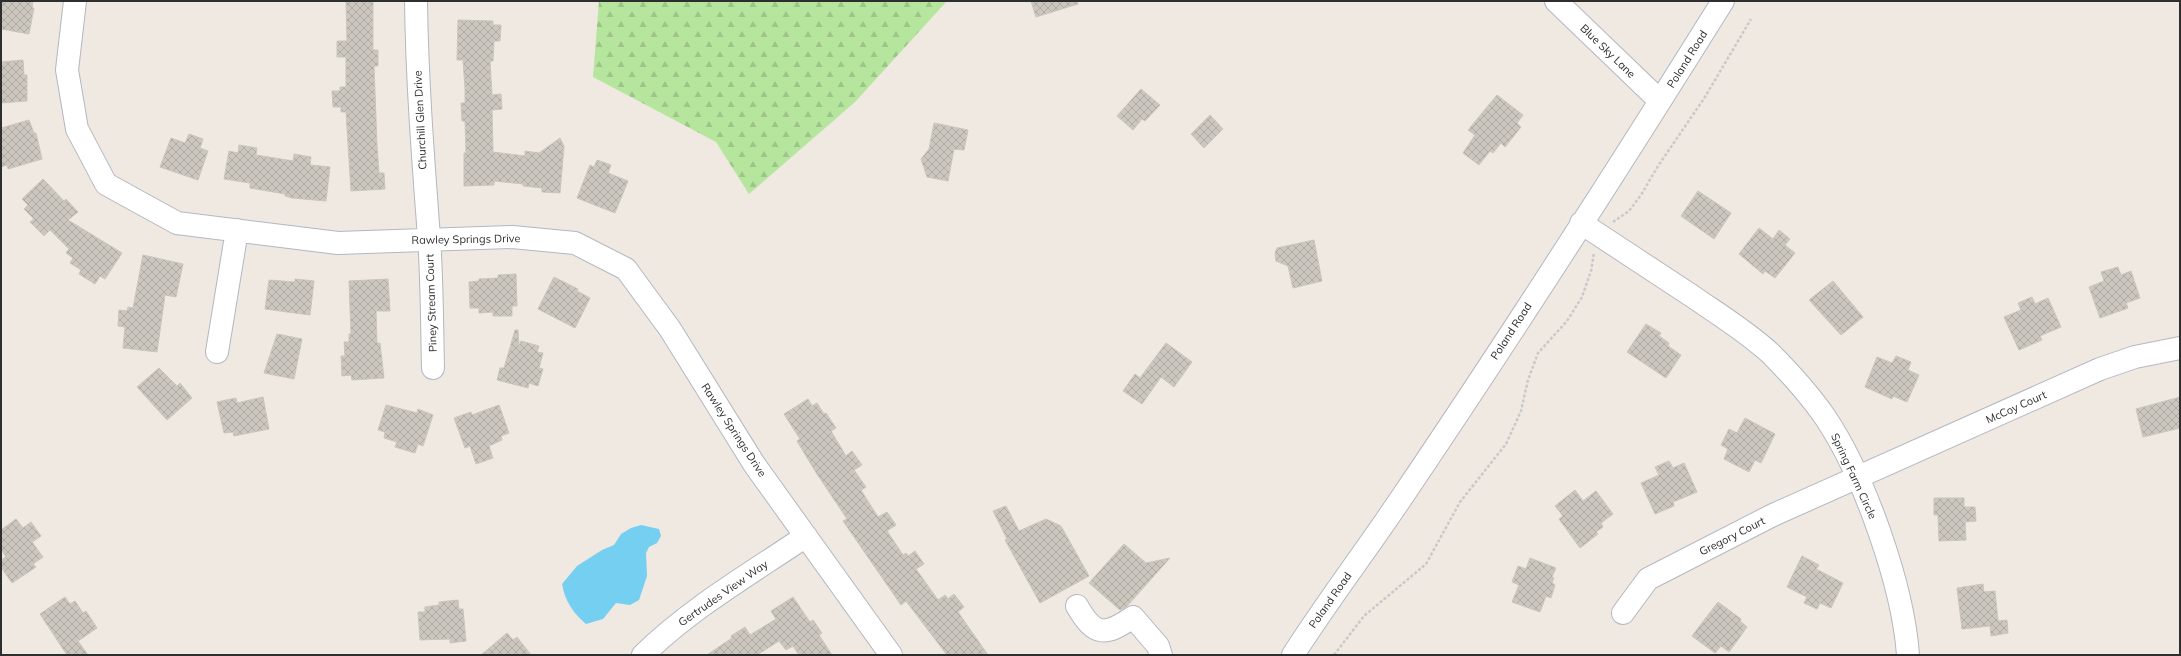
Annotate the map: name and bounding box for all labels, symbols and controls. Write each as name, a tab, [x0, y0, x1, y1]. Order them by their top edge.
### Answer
street label: Blue Sky Lane	[1577, 21, 1639, 81]
street label: Poland Road	[1664, 28, 1710, 90]
street label: Churchill Glen Drive	[410, 70, 430, 170]
street label: Rawley Springs Drive	[411, 231, 521, 247]
street label: Piney Stream Court	[422, 253, 440, 352]
street label: Poland Road	[1487, 300, 1535, 362]
street label: Rawley Springs Drive	[698, 380, 770, 480]
street label: McCoy Court	[1984, 387, 2049, 427]
street label: Spring Farm Circle	[1828, 431, 1880, 521]
street label: Gregory Court	[1697, 513, 1767, 559]
street label: Gertrudes View Way	[676, 557, 771, 629]
street label: Poland Road	[1306, 569, 1354, 631]

